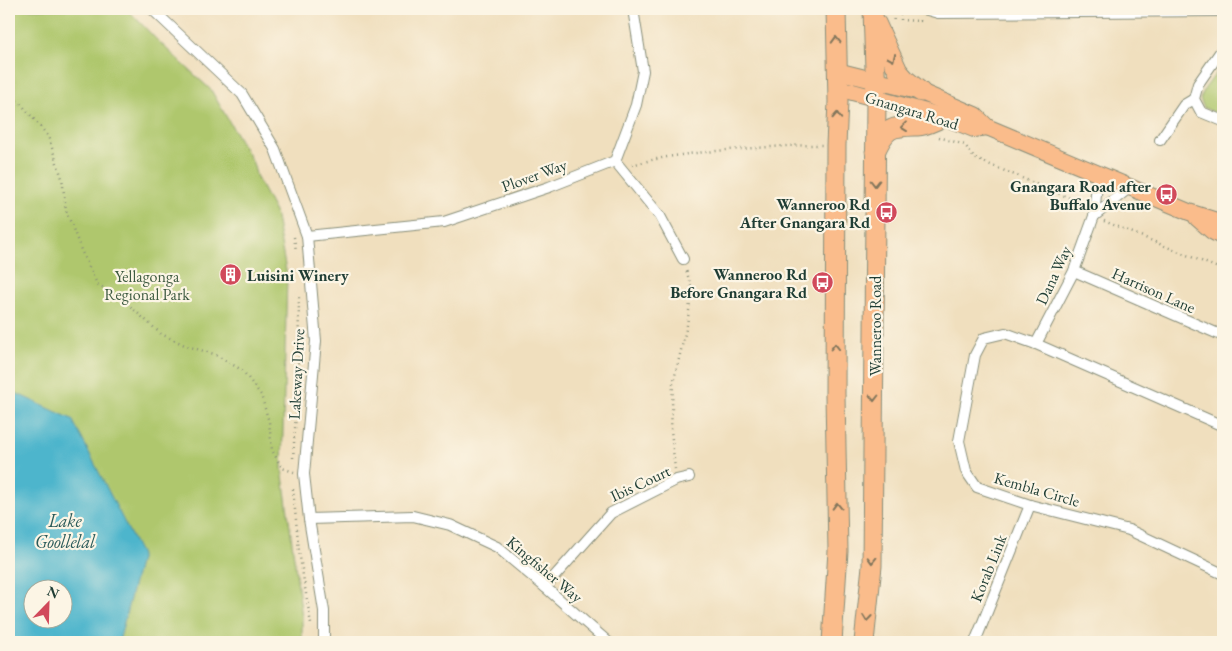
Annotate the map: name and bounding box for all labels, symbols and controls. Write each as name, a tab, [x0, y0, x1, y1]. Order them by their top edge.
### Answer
one-way arrow	[831, 36, 842, 44]
one-way arrow	[886, 53, 897, 62]
street label: Gnangara Road	[863, 86, 962, 135]
one-way arrow	[832, 112, 842, 120]
one-way arrow	[900, 121, 908, 132]
street label: Plover Way	[499, 154, 571, 197]
place label: Gnangara Road after Buffalo Avenue	[1010, 176, 1151, 215]
one-way arrow	[870, 179, 880, 187]
bus stop icon: Gnangara Road after Buffalo Avenue	[1155, 183, 1179, 207]
place label: Wanneroo Rd After Gnangara Rd	[739, 194, 870, 233]
bus stop icon: Wanneroo Rd After Gnangara Rd	[874, 201, 898, 225]
street label: Dana Way	[1031, 241, 1077, 308]
building icon: Luisini Winery	[219, 263, 243, 287]
street label: Harrison Lane	[1109, 263, 1199, 318]
place label: Wanneroo Rd Before Gnangara Rd	[670, 264, 807, 303]
place label: Luisini Winery	[247, 265, 349, 286]
park label: Yellagonga Regional Park	[104, 266, 190, 305]
bus stop icon: Wanneroo Rd Before Gnangara Rd	[811, 271, 835, 295]
street label: Wanneroo Road	[865, 275, 886, 376]
street label: Lakeway Drive	[284, 328, 309, 420]
one-way arrow	[830, 343, 840, 351]
one-way arrow	[869, 394, 879, 402]
street label: Ibis Court	[607, 460, 674, 507]
street label: Kembla Circle	[992, 467, 1082, 512]
one-way arrow	[832, 502, 842, 510]
water label: Lake Goollelal	[35, 509, 96, 553]
street label: Kingfisher Way	[502, 531, 588, 608]
street label: Korab Link	[965, 531, 1012, 605]
one-way arrow	[867, 556, 878, 564]
north arrow	[22, 578, 72, 628]
text: N	[44, 582, 62, 603]
one-way arrow	[862, 615, 873, 623]

